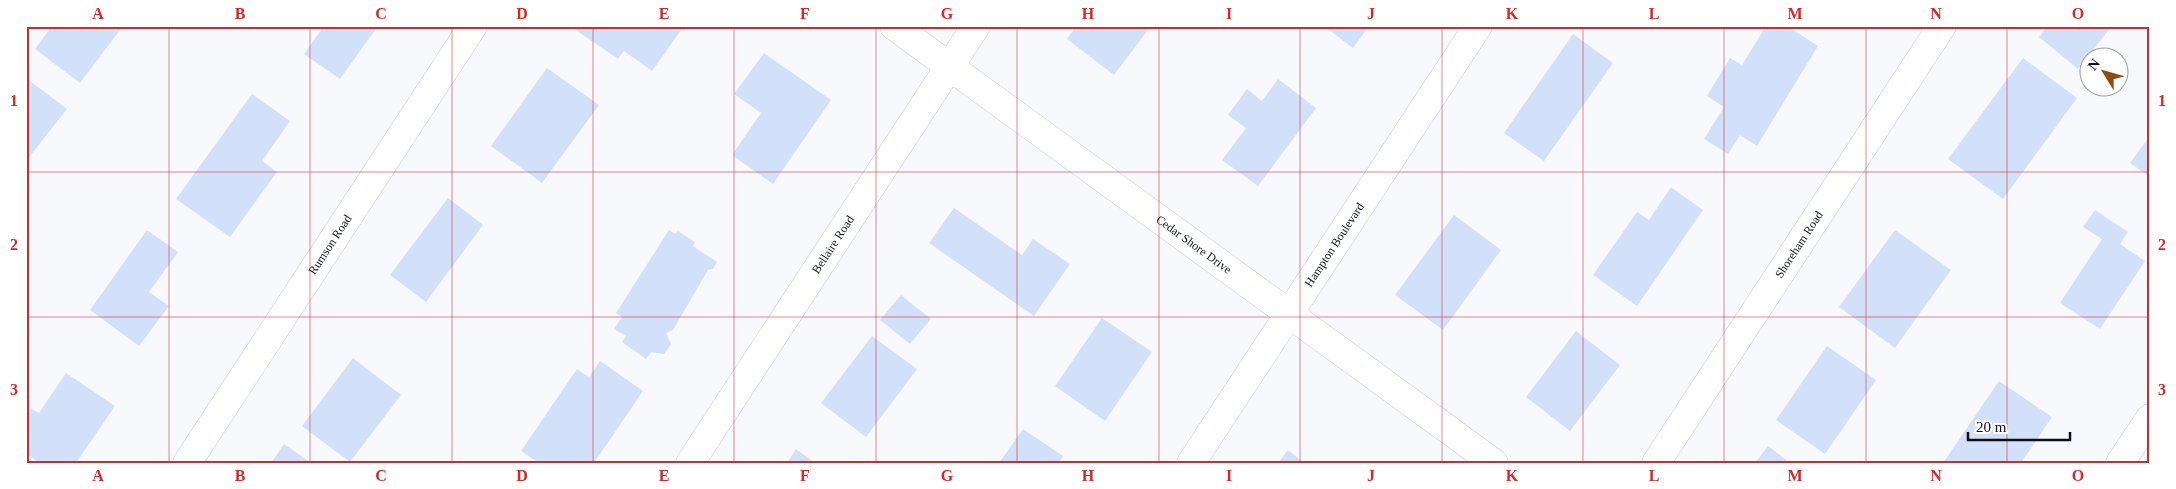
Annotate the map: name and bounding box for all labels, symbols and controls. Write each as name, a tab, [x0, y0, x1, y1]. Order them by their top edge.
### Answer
text: A	[92, 5, 104, 22]
text: B	[235, 5, 246, 22]
text: C	[375, 5, 387, 22]
text: D	[516, 5, 528, 22]
text: E	[659, 5, 669, 22]
text: F	[800, 5, 810, 22]
text: G	[941, 5, 954, 22]
text: H	[1082, 5, 1095, 22]
text: I	[1226, 5, 1232, 22]
text: J	[1367, 5, 1375, 22]
text: K	[1506, 5, 1519, 22]
text: L	[1649, 5, 1659, 22]
text: M	[1787, 5, 1803, 22]
text: N	[1930, 5, 1942, 22]
text: O	[2072, 5, 2084, 22]
north arrow	[2078, 48, 2128, 98]
text: N	[2085, 56, 2103, 73]
text: 1	[10, 92, 18, 109]
text: 1	[2158, 92, 2166, 109]
street label: Hampton Boulevard	[1302, 200, 1367, 290]
street label: Shoreham Road	[1772, 209, 1826, 281]
street label: Rumson Road	[305, 212, 355, 277]
street label: Cedar Shore Drive	[1153, 212, 1234, 277]
street label: Bellaire Road	[809, 213, 857, 276]
text: 2	[10, 236, 18, 253]
text: 2	[2158, 236, 2166, 253]
text: 3	[10, 381, 18, 398]
text: 3	[2158, 381, 2166, 398]
scale bar	[1968, 409, 2071, 441]
text: 20 m	[1976, 419, 2007, 435]
text: A	[92, 467, 104, 484]
text: B	[235, 467, 246, 484]
text: C	[375, 467, 387, 484]
text: D	[516, 467, 528, 484]
text: E	[659, 467, 669, 484]
text: F	[800, 467, 810, 484]
text: G	[941, 467, 954, 484]
text: H	[1082, 467, 1095, 484]
text: I	[1226, 467, 1232, 484]
text: J	[1367, 467, 1375, 484]
text: K	[1506, 467, 1519, 484]
text: L	[1649, 467, 1659, 484]
text: M	[1787, 467, 1803, 484]
text: N	[1930, 467, 1942, 484]
text: O	[2072, 467, 2084, 484]

